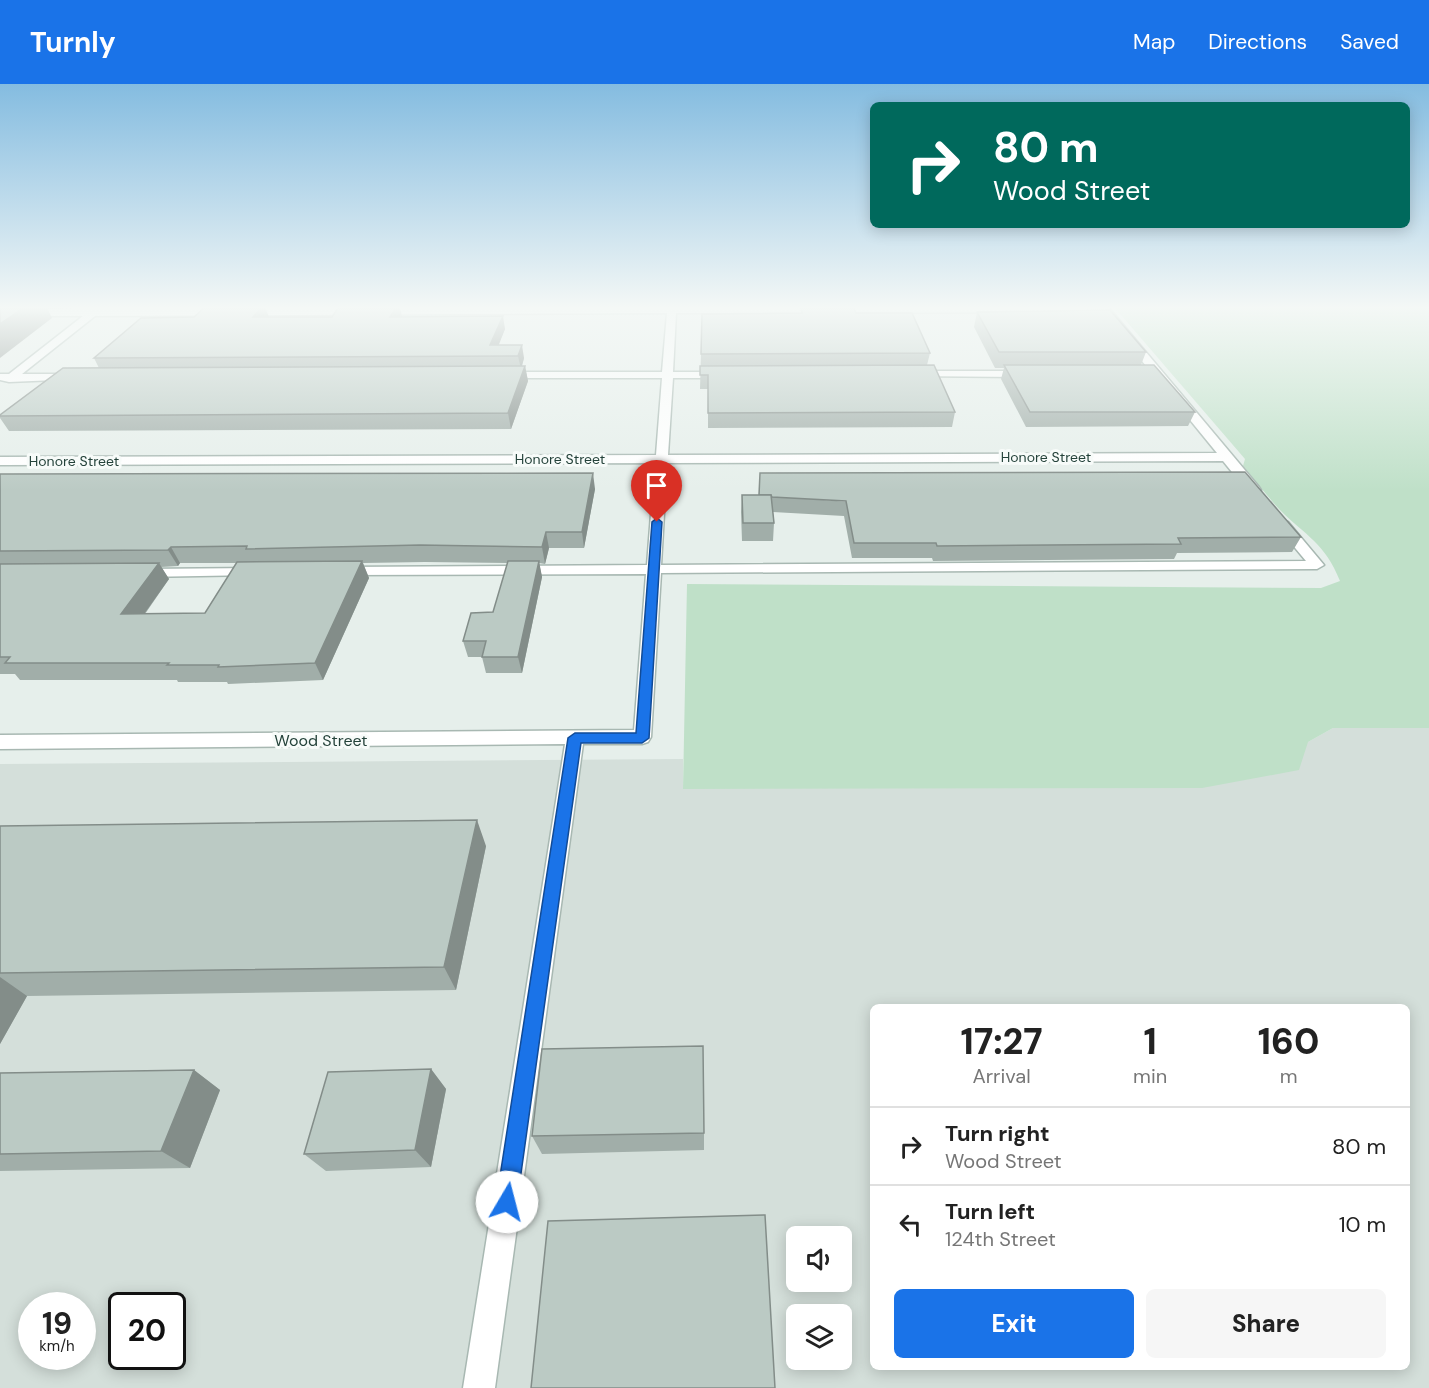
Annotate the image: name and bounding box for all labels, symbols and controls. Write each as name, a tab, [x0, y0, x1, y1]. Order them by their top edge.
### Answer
text: Turnly	[30, 24, 116, 61]
text: Map	[1133, 28, 1175, 56]
text: Directions	[1208, 28, 1307, 56]
text: Saved	[1340, 28, 1399, 56]
text: 80 m	[993, 120, 1099, 175]
icon: right	[894, 126, 972, 204]
text: Wood Street	[993, 173, 1150, 208]
street label: Honore Street	[1001, 448, 1091, 466]
street label: Honore Street	[515, 450, 605, 468]
street label: Honore Street	[29, 452, 119, 470]
pin	[631, 460, 682, 522]
icon: arrive	[640, 469, 673, 502]
street label: Wood Street	[274, 730, 368, 751]
text: 17:27	[961, 1018, 1043, 1065]
text: 1	[1144, 1018, 1157, 1065]
text: 160	[1258, 1018, 1319, 1065]
text: Arrival	[972, 1063, 1031, 1089]
text: min	[1133, 1063, 1167, 1089]
text: m	[1280, 1063, 1297, 1089]
text: Turn right	[945, 1119, 1050, 1148]
icon: right	[894, 1130, 927, 1163]
text: 80 m	[1332, 1132, 1386, 1161]
text: Wood Street	[945, 1148, 1062, 1174]
position arrow	[475, 1170, 539, 1234]
text: Turn left	[945, 1197, 1035, 1226]
icon: left	[894, 1208, 927, 1241]
text: 10 m	[1339, 1210, 1386, 1239]
map controls	[786, 1226, 852, 1370]
button: sound	[786, 1226, 852, 1292]
text: 124th Street	[945, 1226, 1056, 1252]
button: Exit	[894, 1289, 1134, 1358]
button: Share	[1146, 1289, 1386, 1358]
speed limit sign: 20	[108, 1292, 186, 1370]
text: 19	[42, 1304, 72, 1343]
button: layers	[786, 1304, 852, 1370]
text: km/h	[39, 1336, 75, 1356]

